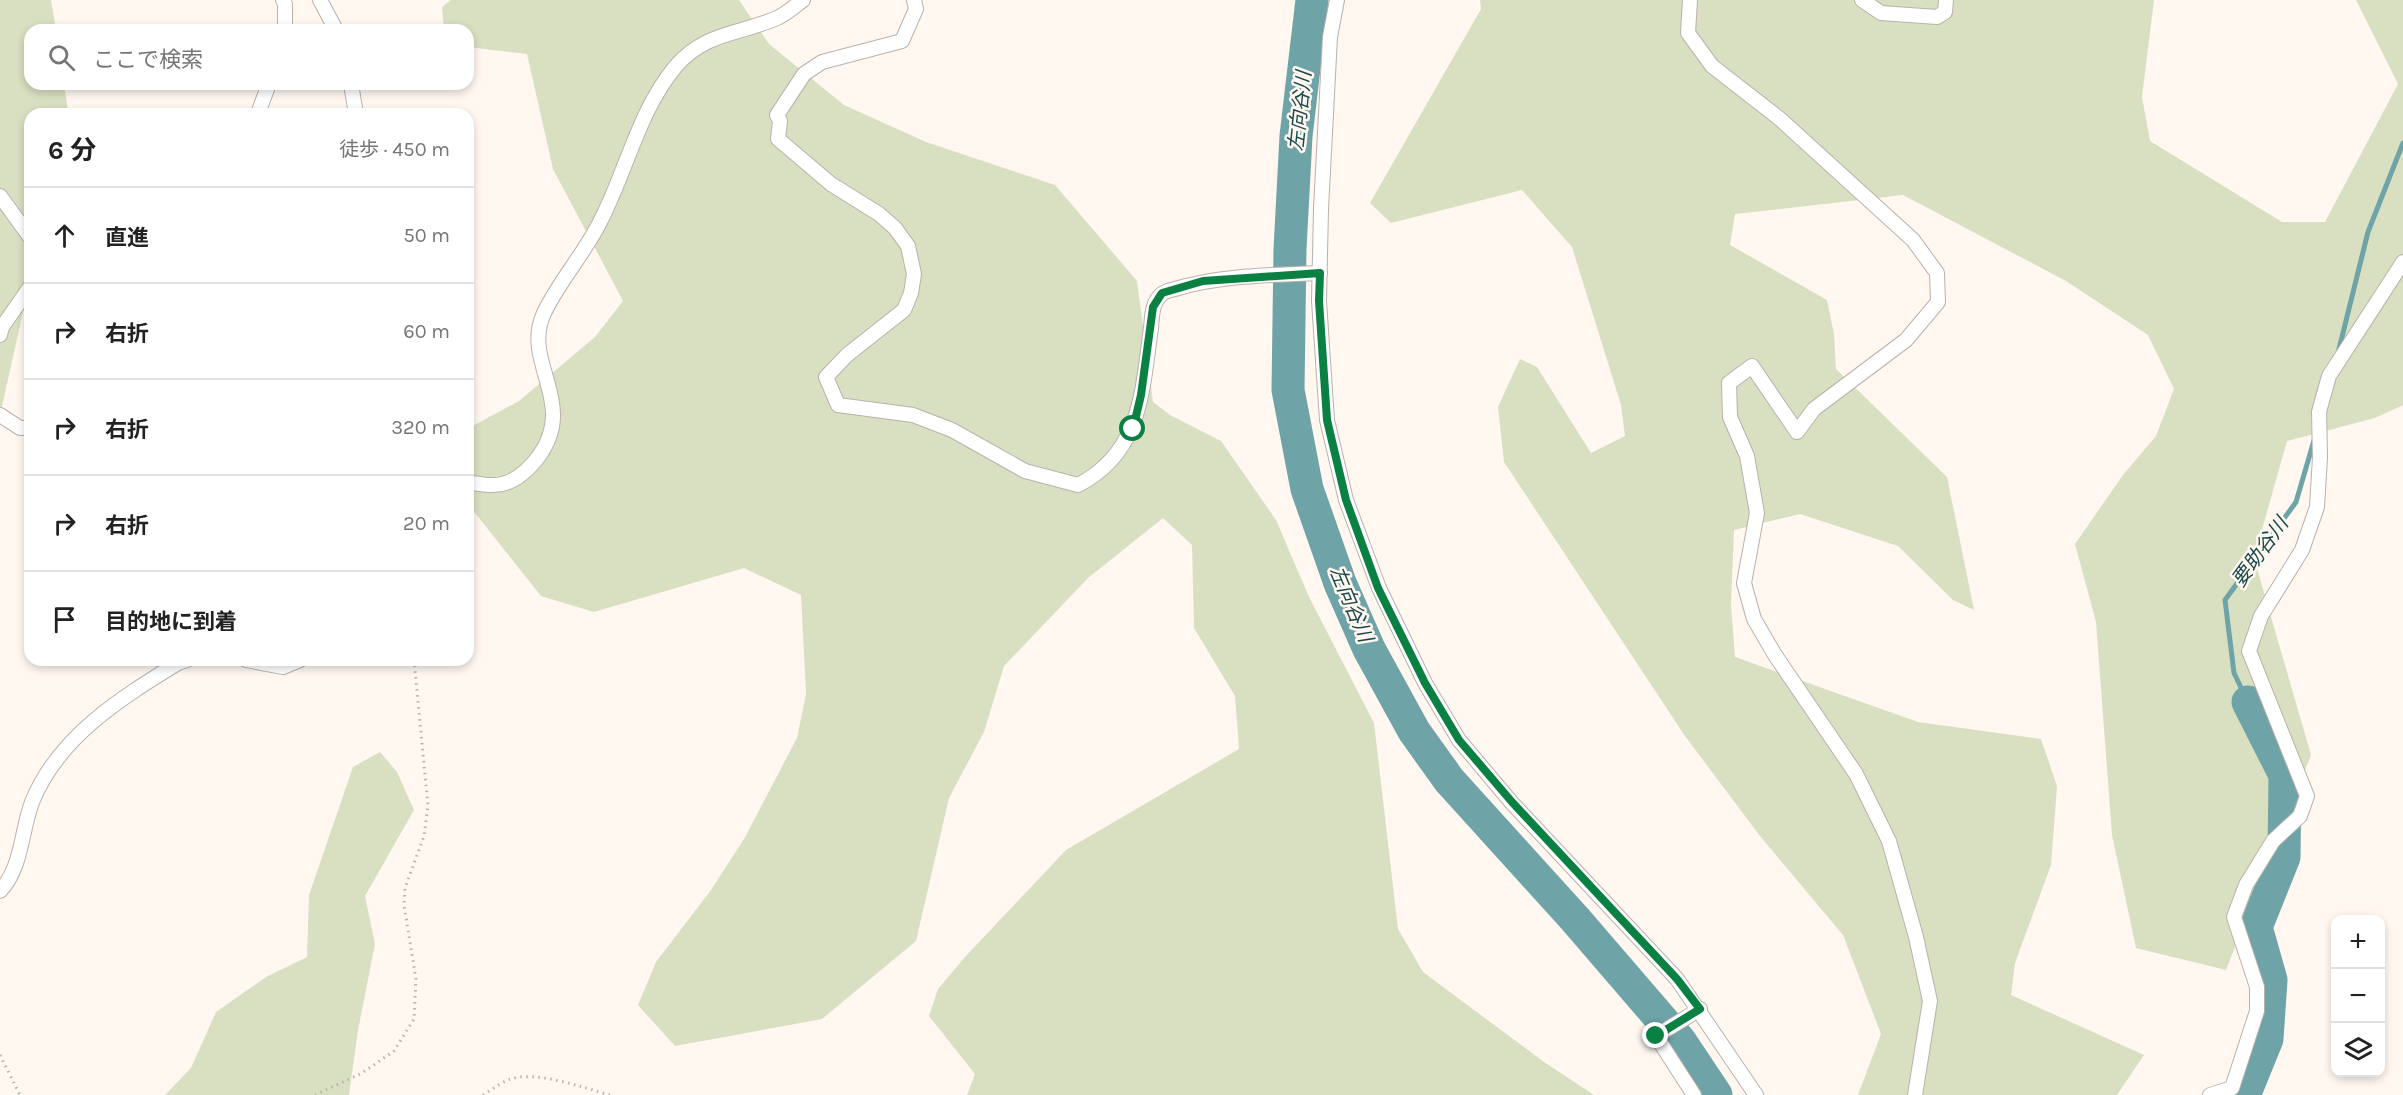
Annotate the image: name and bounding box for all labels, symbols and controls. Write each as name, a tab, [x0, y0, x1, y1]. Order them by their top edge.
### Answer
search box	[24, 24, 474, 90]
icon: search	[45, 41, 78, 74]
text: ここで検索	[93, 47, 203, 73]
water label: 左向谷川	[1284, 68, 1316, 152]
text: 6 分	[48, 135, 96, 166]
text: 徒歩 · 450 m	[339, 138, 450, 161]
icon: ahead	[48, 219, 81, 252]
text: 50 m	[403, 224, 450, 247]
text: 直進	[105, 225, 149, 251]
icon: right	[48, 315, 81, 348]
text: 60 m	[403, 320, 450, 343]
text: 右折	[105, 321, 149, 347]
icon: right	[48, 411, 81, 444]
route start	[1119, 415, 1145, 441]
text: 320 m	[391, 416, 450, 439]
text: 右折	[105, 417, 149, 443]
icon: right	[48, 507, 81, 540]
water label: 要助谷川	[2227, 511, 2294, 591]
text: 20 m	[403, 512, 450, 535]
text: 右折	[105, 513, 149, 539]
water label: 左向谷川	[1325, 563, 1378, 647]
icon: arrive	[48, 603, 81, 636]
text: 目的地に到着	[105, 609, 237, 635]
map controls	[2331, 915, 2385, 1077]
button: +	[2331, 915, 2385, 969]
button: −	[2331, 969, 2385, 1023]
route end	[1642, 1022, 1668, 1048]
button: layers	[2331, 1023, 2385, 1077]

